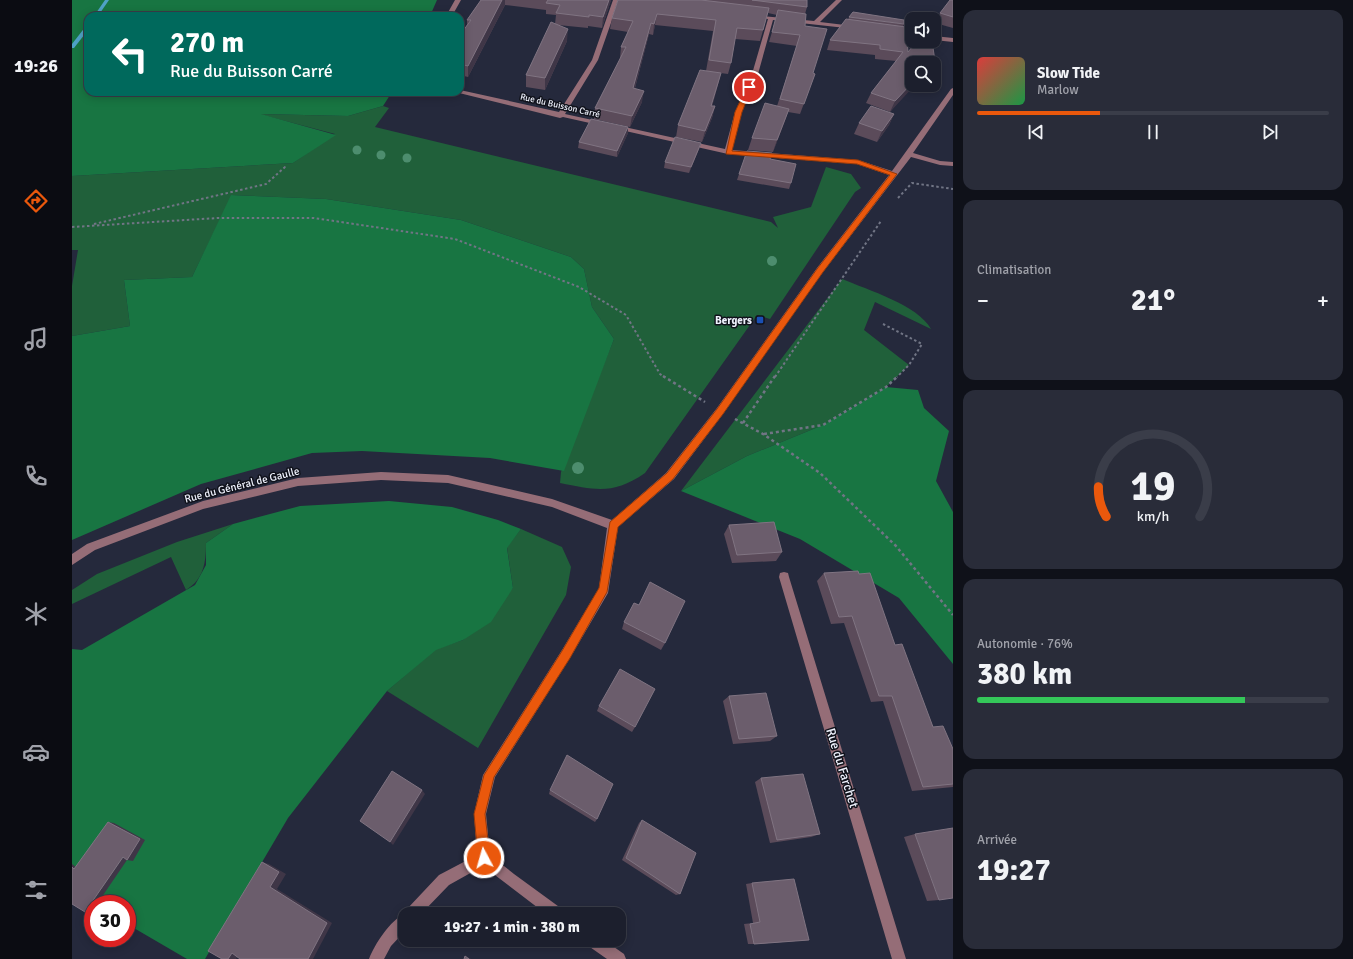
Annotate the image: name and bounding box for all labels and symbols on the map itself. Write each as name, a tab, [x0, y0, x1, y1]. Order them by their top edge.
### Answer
pin	[732, 70, 766, 104]
street label: Rue du Buisson Carré	[519, 91, 601, 121]
place label: Bergers	[715, 314, 752, 327]
marker: Bergers	[755, 315, 765, 325]
street label: Rue du Général de Gaulle	[183, 464, 301, 506]
street label: Rue du Farchet	[822, 726, 862, 810]
position arrow	[463, 837, 505, 879]
speed limit sign: 30	[84, 895, 136, 947]

